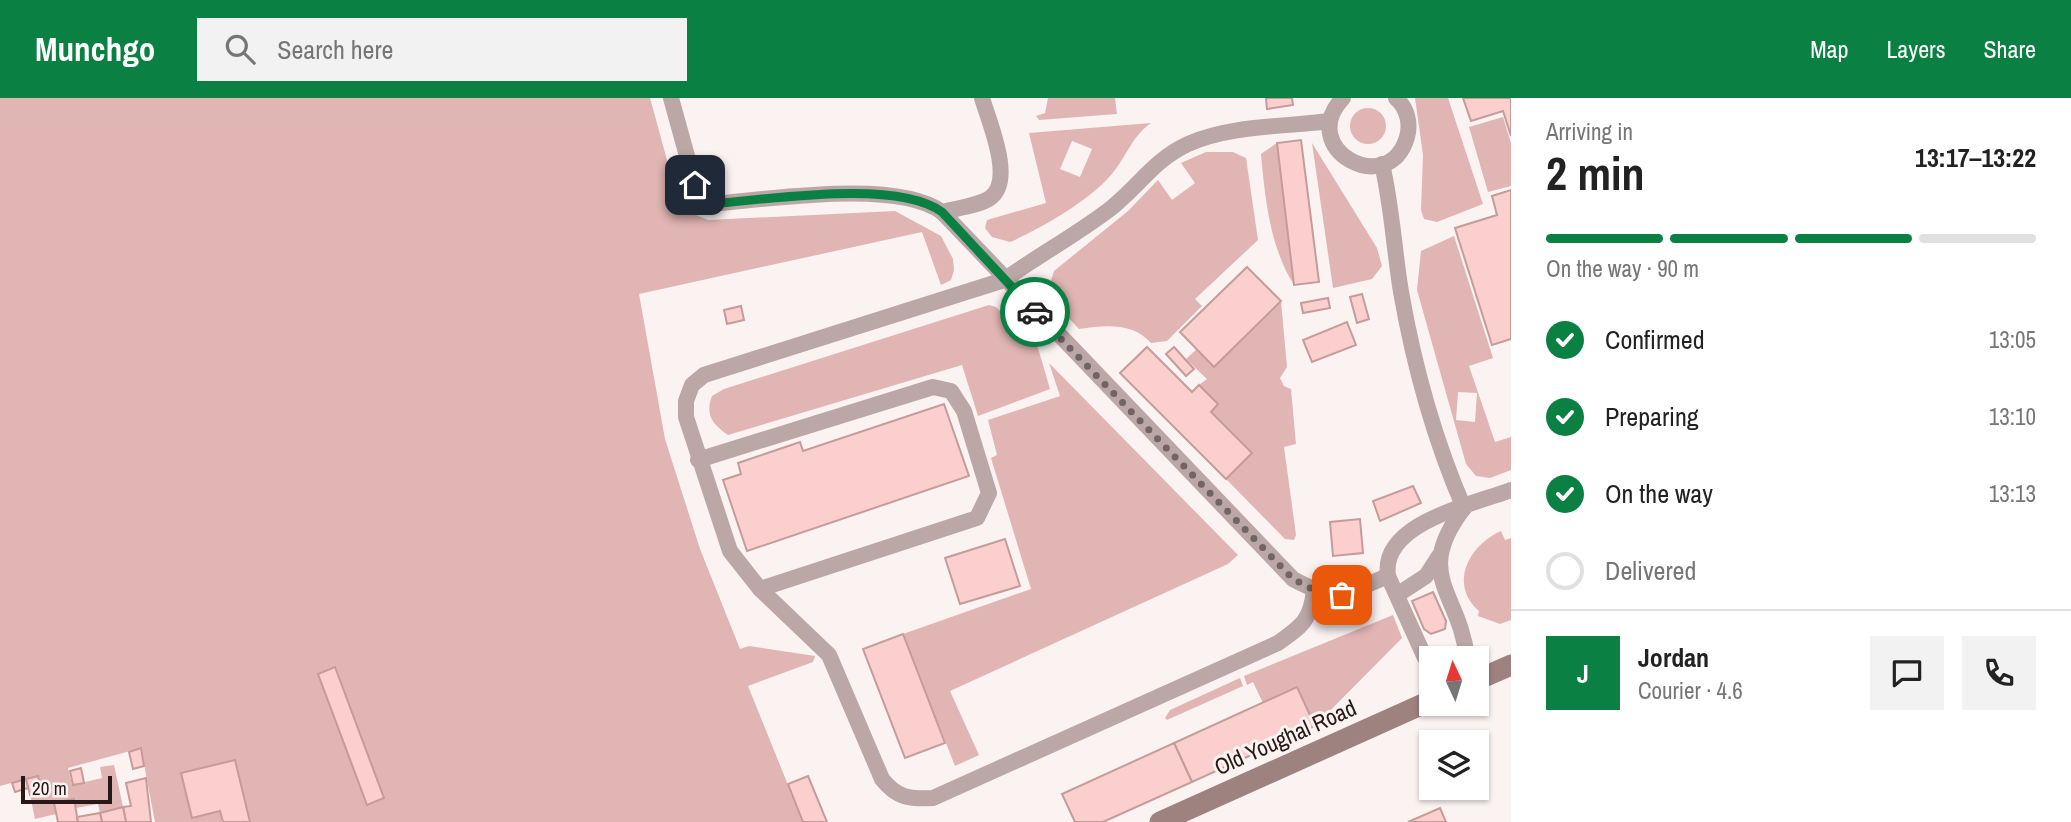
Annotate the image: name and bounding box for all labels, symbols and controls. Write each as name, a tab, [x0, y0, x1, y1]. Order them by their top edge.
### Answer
search box	[197, 18, 687, 81]
text: Munchgo	[35, 27, 155, 71]
icon: search	[221, 30, 259, 68]
text: Search here	[277, 32, 393, 67]
text: Map	[1810, 33, 1848, 65]
text: Layers	[1886, 33, 1945, 65]
text: Share	[1983, 33, 2036, 65]
text: Arriving in	[1546, 116, 1633, 147]
text: 13:17–13:22	[1915, 140, 2036, 175]
text: 2 min	[1546, 142, 1645, 204]
pin	[665, 155, 725, 215]
icon: home	[676, 166, 714, 204]
text: On the way · 90 m	[1546, 253, 1699, 284]
courier	[1000, 277, 1070, 347]
icon: car	[1016, 293, 1054, 331]
icon: check	[1546, 321, 1584, 359]
text: Confirmed	[1605, 322, 1705, 357]
text: 13:05	[1989, 324, 2036, 355]
icon: check	[1546, 398, 1584, 436]
text: Preparing	[1605, 399, 1699, 434]
text: 13:10	[1989, 401, 2036, 432]
icon: check	[1546, 475, 1584, 513]
text: On the way	[1605, 476, 1713, 511]
text: 13:13	[1989, 478, 2036, 509]
text: Delivered	[1605, 553, 1696, 588]
pin	[1312, 565, 1372, 625]
icon: bag	[1323, 576, 1361, 614]
button: chat	[1870, 636, 1944, 710]
button: phone	[1962, 636, 2036, 710]
text: Jordan	[1638, 640, 1709, 675]
north arrow	[1419, 646, 1489, 716]
map controls	[1419, 646, 1489, 800]
text: J	[1577, 656, 1589, 691]
text: Courier · 4.6	[1638, 675, 1743, 706]
street label: Old Youghal Road	[1209, 692, 1361, 782]
button: layers	[1419, 730, 1489, 800]
scale bar	[21, 773, 112, 805]
text: 20 m	[32, 775, 67, 801]

